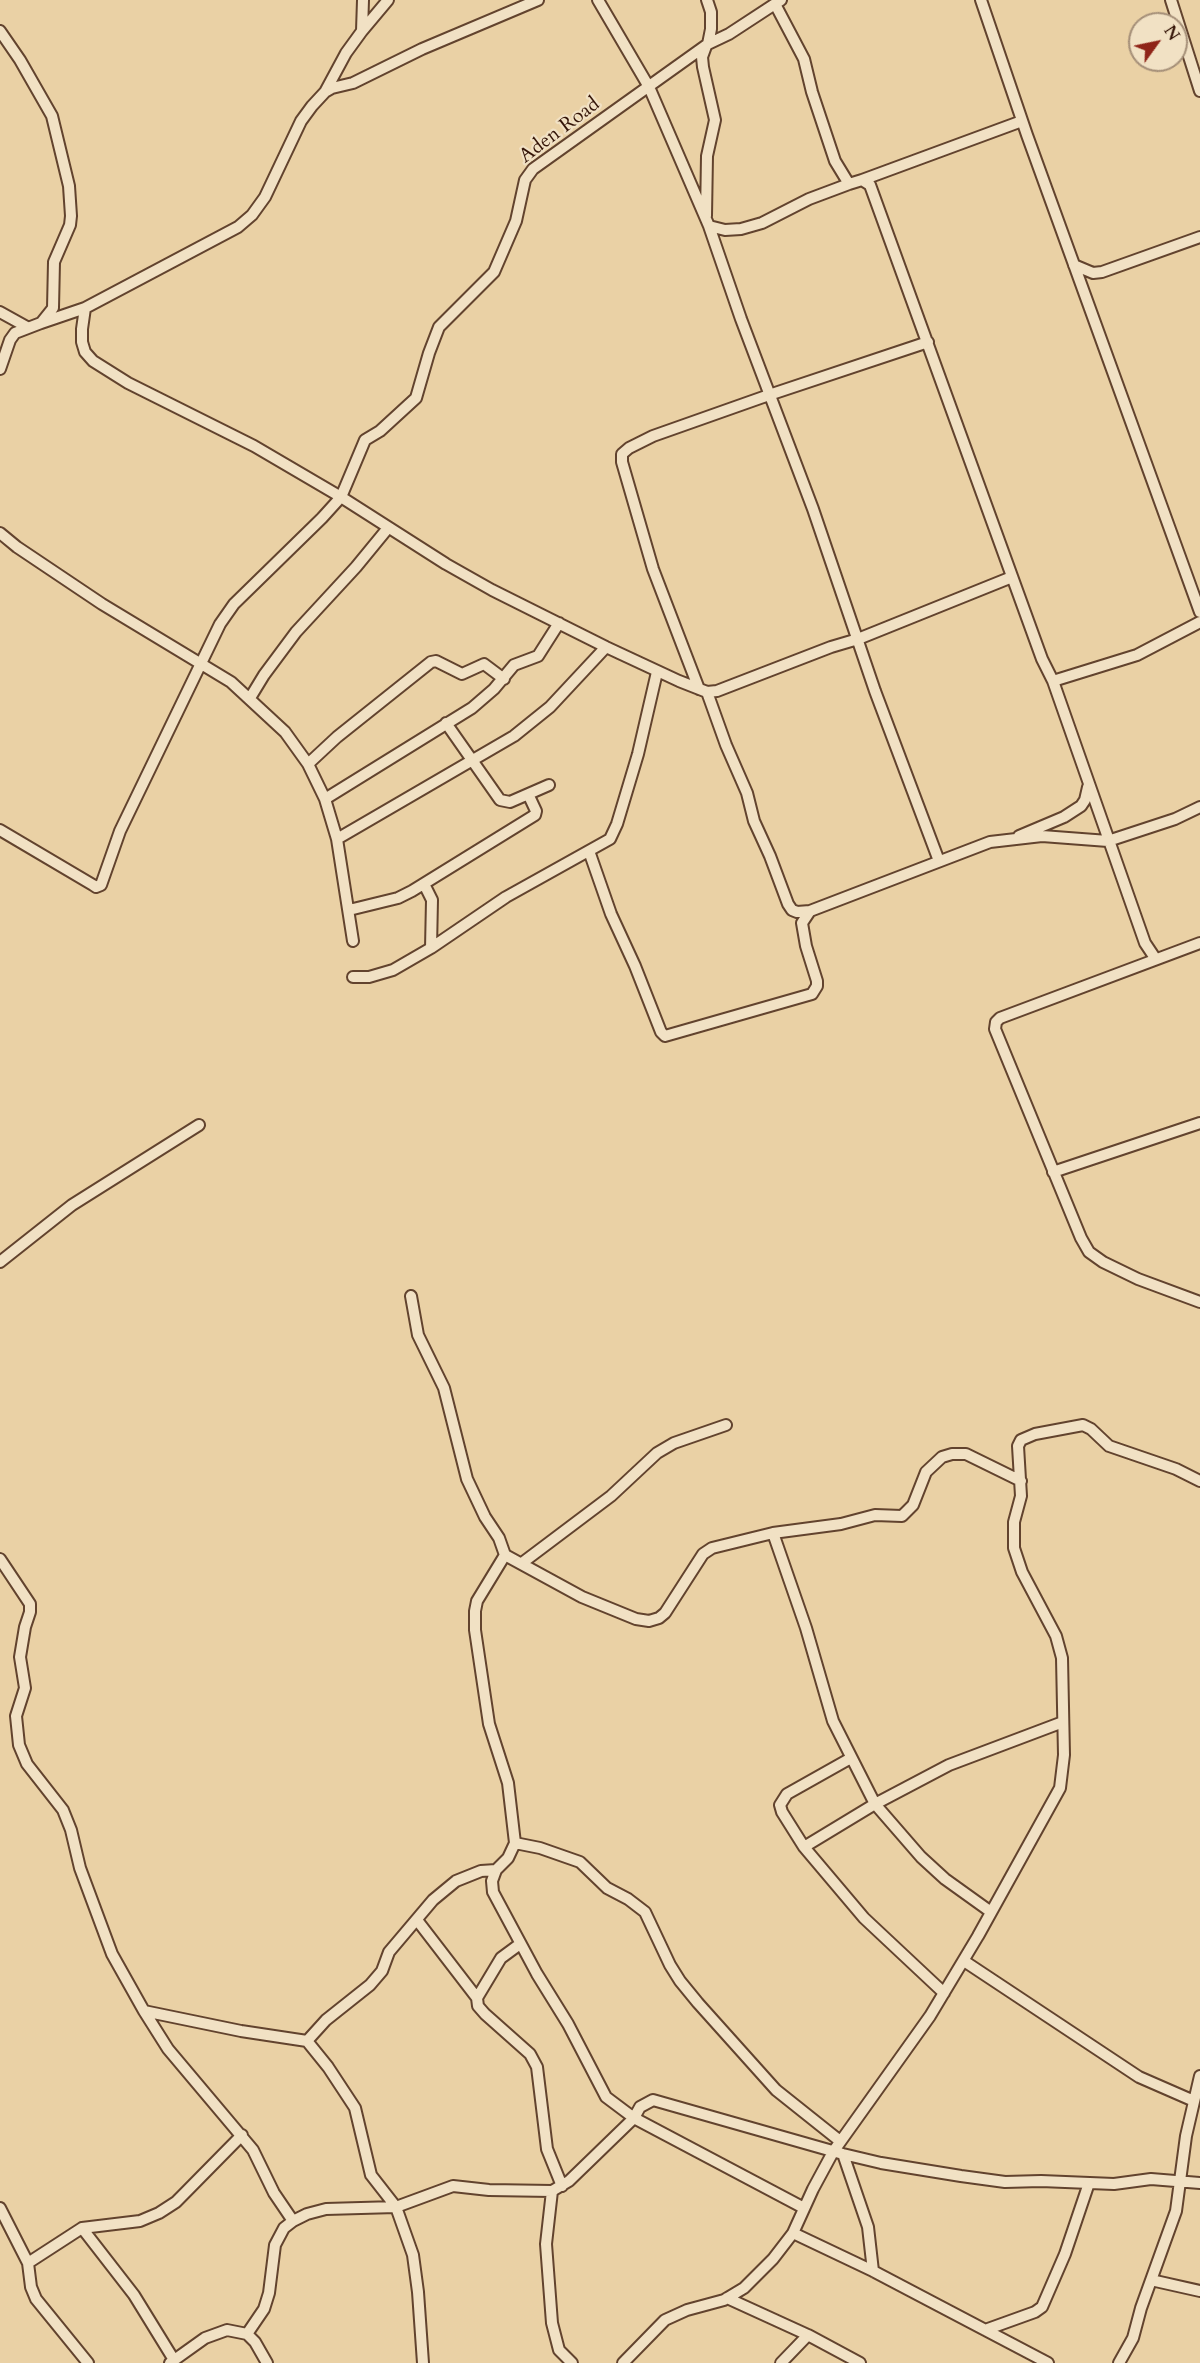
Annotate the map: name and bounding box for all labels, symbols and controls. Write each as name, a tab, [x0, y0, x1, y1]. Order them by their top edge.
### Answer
north arrow	[1128, 12, 1188, 72]
text: N	[1158, 21, 1184, 45]
street label: Aden Road	[515, 93, 605, 169]

